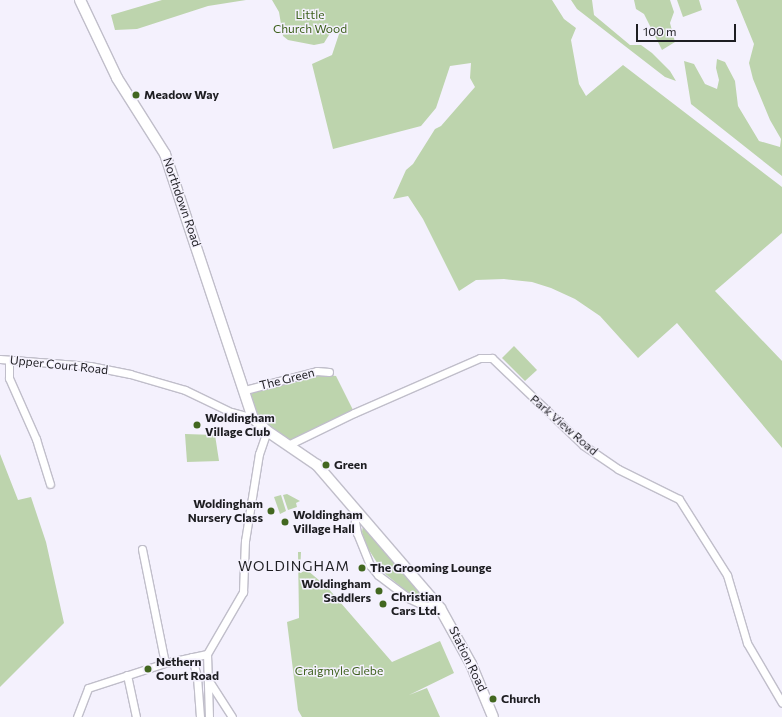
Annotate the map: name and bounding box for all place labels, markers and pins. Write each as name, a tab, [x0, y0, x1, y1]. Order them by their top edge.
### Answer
place label: Meadow Way	[144, 88, 219, 102]
marker: Meadow Way	[131, 90, 141, 100]
place label: Woldingham Village Club	[205, 411, 275, 439]
marker: Woldingham Village Club	[192, 420, 202, 430]
place label: Green	[334, 458, 367, 472]
marker: Green	[321, 460, 331, 470]
place label: Woldingham Nursery Class	[188, 497, 263, 525]
marker: Woldingham Nursery Class	[266, 506, 276, 516]
place label: Woldingham Village Hall	[293, 508, 363, 536]
marker: Woldingham Village Hall	[280, 517, 290, 527]
place label: The Grooming Lounge	[370, 561, 492, 575]
marker: The Grooming Lounge	[357, 563, 367, 573]
place label: Woldingham Saddlers	[301, 577, 371, 605]
marker: Woldingham Saddlers	[374, 586, 384, 596]
place label: Christian Cars Ltd.	[391, 590, 442, 618]
marker: Christian Cars Ltd.	[378, 599, 388, 609]
place label: Nethern Court Road	[156, 655, 219, 683]
marker: Nethern Court Road	[143, 664, 153, 674]
place label: Church	[501, 692, 541, 706]
marker: Church	[488, 694, 498, 704]

